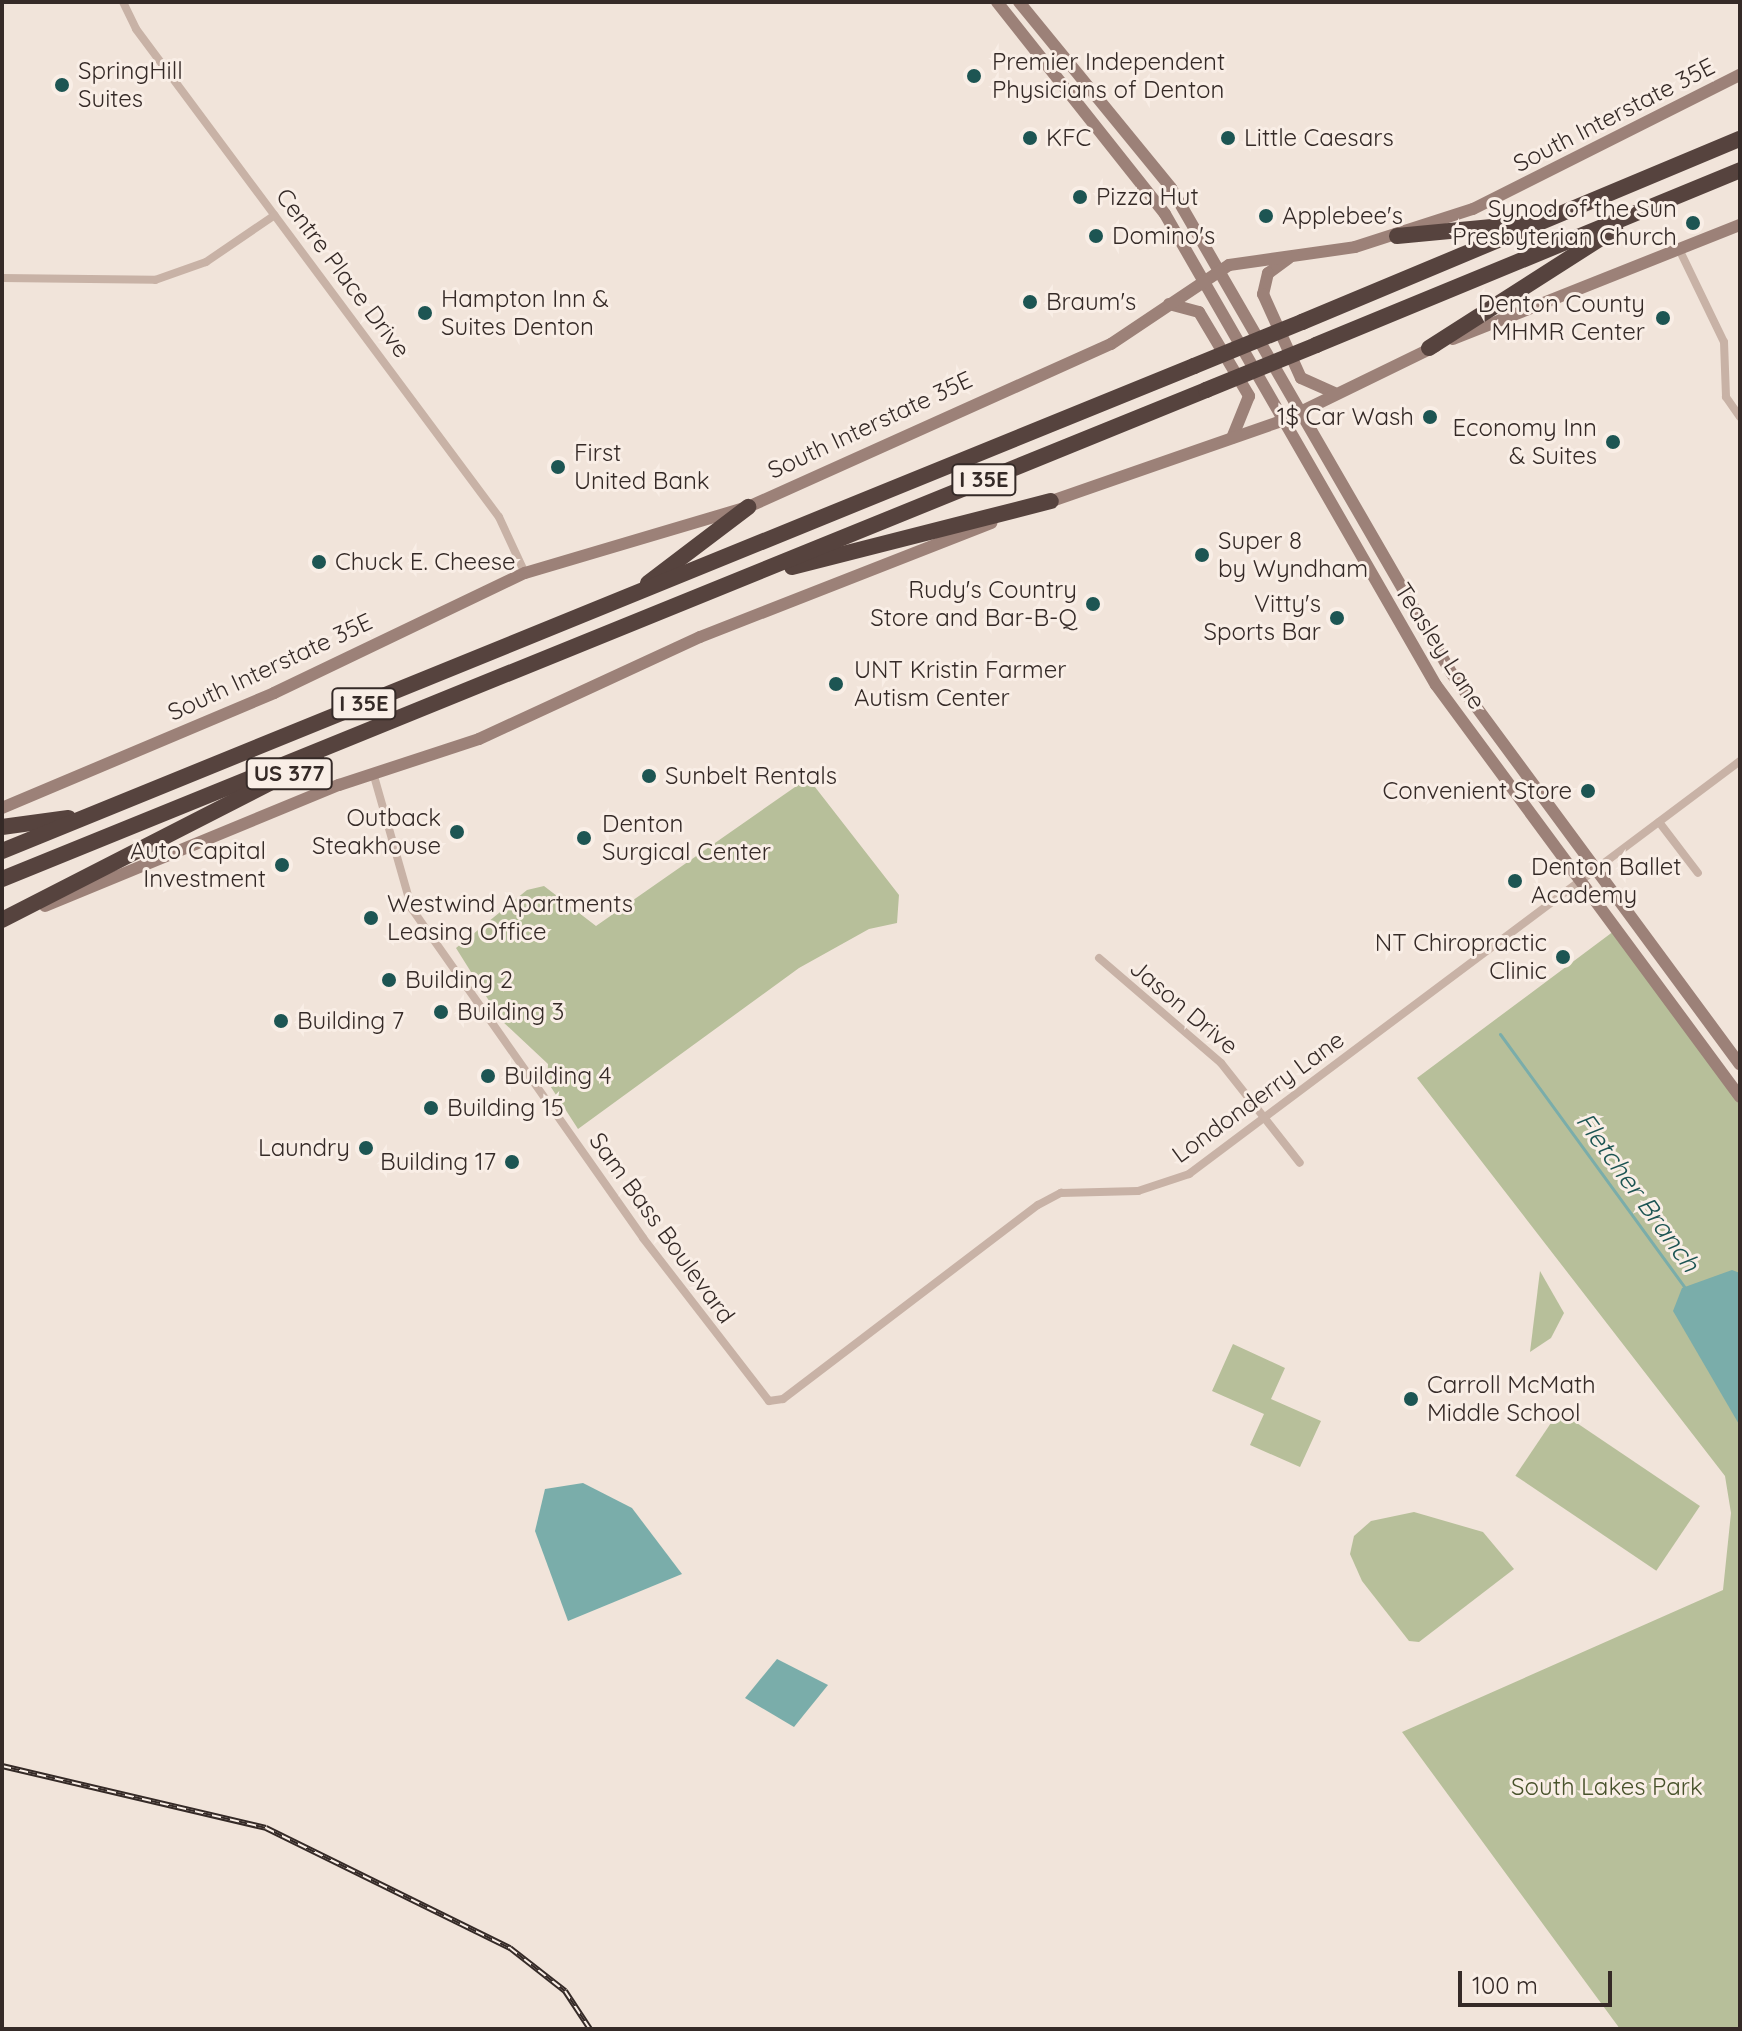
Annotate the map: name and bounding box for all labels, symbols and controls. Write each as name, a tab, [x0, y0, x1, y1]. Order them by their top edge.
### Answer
place label: Premier Independent Physicians of Denton	[992, 48, 1225, 104]
street label: South Interstate 35E	[1509, 52, 1719, 178]
place label: SpringHill Suites	[78, 57, 183, 113]
marker: Premier Independent Physicians of Denton	[963, 65, 985, 87]
marker: SpringHill Suites	[53, 76, 71, 94]
place label: KFC	[1046, 124, 1091, 152]
place label: Little Caesars	[1244, 124, 1394, 152]
marker: KFC	[1021, 129, 1039, 147]
marker: Little Caesars	[1219, 129, 1237, 147]
street label: Centre Place Drive	[270, 183, 416, 363]
place label: Pizza Hut	[1096, 183, 1199, 211]
marker: Pizza Hut	[1071, 188, 1089, 206]
place label: Synod of the Sun Presbyterian Church	[1452, 195, 1677, 251]
place label: Applebee's	[1282, 202, 1403, 230]
marker: Applebee's	[1257, 207, 1275, 225]
marker: Synod of the Sun Presbyterian Church	[1684, 214, 1702, 232]
place label: Domino's	[1112, 222, 1215, 250]
marker: Domino's	[1087, 227, 1105, 245]
place label: Hampton Inn & Suites Denton	[441, 285, 609, 341]
place label: Braum's	[1046, 288, 1136, 316]
place label: Denton County MHMR Center	[1478, 290, 1645, 346]
marker: Braum's	[1021, 293, 1039, 311]
marker: Hampton Inn & Suites Denton	[416, 304, 434, 322]
marker: Denton County MHMR Center	[1652, 307, 1674, 329]
street label: South Interstate 35E	[763, 365, 977, 485]
place label: 1$ Car Wash	[1277, 403, 1414, 431]
marker: 1$ Car Wash	[1421, 408, 1439, 426]
place label: Economy Inn & Suites	[1452, 414, 1597, 470]
marker: Economy Inn & Suites	[1604, 433, 1622, 451]
place label: First United Bank	[574, 439, 710, 495]
marker: First United Bank	[549, 458, 567, 476]
road number: I 35E	[950, 462, 1018, 498]
place label: Super 8 by Wyndham	[1218, 527, 1368, 583]
marker: Super 8 by Wyndham	[1193, 546, 1211, 564]
place label: Chuck E. Cheese	[335, 548, 516, 576]
marker: Chuck E. Cheese	[310, 553, 328, 571]
place label: Rudy's Country Store and Bar-B-Q	[870, 576, 1077, 632]
street label: Teasley Lane	[1389, 577, 1491, 715]
place label: Vitty's Sports Bar	[1203, 590, 1321, 646]
marker: Rudy's Country Store and Bar-B-Q	[1084, 595, 1102, 613]
street label: South Interstate 35E	[163, 607, 377, 727]
marker: Vitty's Sports Bar	[1328, 609, 1346, 627]
place label: UNT Kristin Farmer Autism Center	[854, 656, 1067, 712]
marker: UNT Kristin Farmer Autism Center	[825, 673, 847, 695]
road number: I 35E	[330, 686, 398, 722]
road number: US 377	[245, 756, 333, 792]
place label: Sunbelt Rentals	[665, 762, 837, 790]
marker: Sunbelt Rentals	[640, 767, 658, 785]
place label: Convenient Store	[1383, 777, 1572, 805]
marker: Convenient Store	[1579, 782, 1597, 800]
place label: Outback Steakhouse	[312, 804, 441, 860]
place label: Denton Surgical Center	[602, 810, 771, 866]
marker: Outback Steakhouse	[448, 823, 466, 841]
marker: Denton Surgical Center	[573, 827, 595, 849]
place label: Auto Capital Investment	[130, 837, 266, 893]
place label: Denton Ballet Academy	[1531, 853, 1681, 909]
marker: Auto Capital Investment	[273, 856, 291, 874]
marker: Denton Ballet Academy	[1506, 872, 1524, 890]
place label: Westwind Apartments Leasing Office	[387, 890, 633, 946]
marker: Westwind Apartments Leasing Office	[362, 909, 380, 927]
place label: NT Chiropractic Clinic	[1375, 929, 1547, 985]
marker: NT Chiropractic Clinic	[1554, 948, 1572, 966]
street label: Jason Drive	[1124, 953, 1244, 1061]
place label: Building 2	[405, 966, 513, 994]
marker: Building 2	[380, 971, 398, 989]
place label: Building 3	[457, 998, 564, 1026]
marker: Building 3	[432, 1003, 450, 1021]
place label: Building 7	[297, 1007, 404, 1035]
marker: Building 7	[272, 1012, 290, 1030]
street label: Londonderry Lane	[1166, 1025, 1350, 1169]
place label: Building 4	[504, 1062, 611, 1090]
marker: Building 4	[479, 1067, 497, 1085]
place label: Building 15	[447, 1094, 564, 1122]
marker: Building 15	[422, 1099, 440, 1117]
water label: Fletcher Branch	[1570, 1106, 1706, 1278]
street label: Sam Bass Boulevard	[583, 1127, 741, 1329]
place label: Laundry	[258, 1134, 350, 1162]
marker: Laundry	[357, 1139, 375, 1157]
place label: Building 17	[380, 1148, 496, 1176]
marker: Building 17	[503, 1153, 521, 1171]
place label: Carroll McMath Middle School	[1427, 1371, 1596, 1427]
marker: Carroll McMath Middle School	[1402, 1390, 1420, 1408]
park label: South Lakes Park	[1511, 1773, 1703, 1801]
scale bar	[1462, 1955, 1616, 2005]
text: 100 m	[1472, 1970, 1538, 2000]

